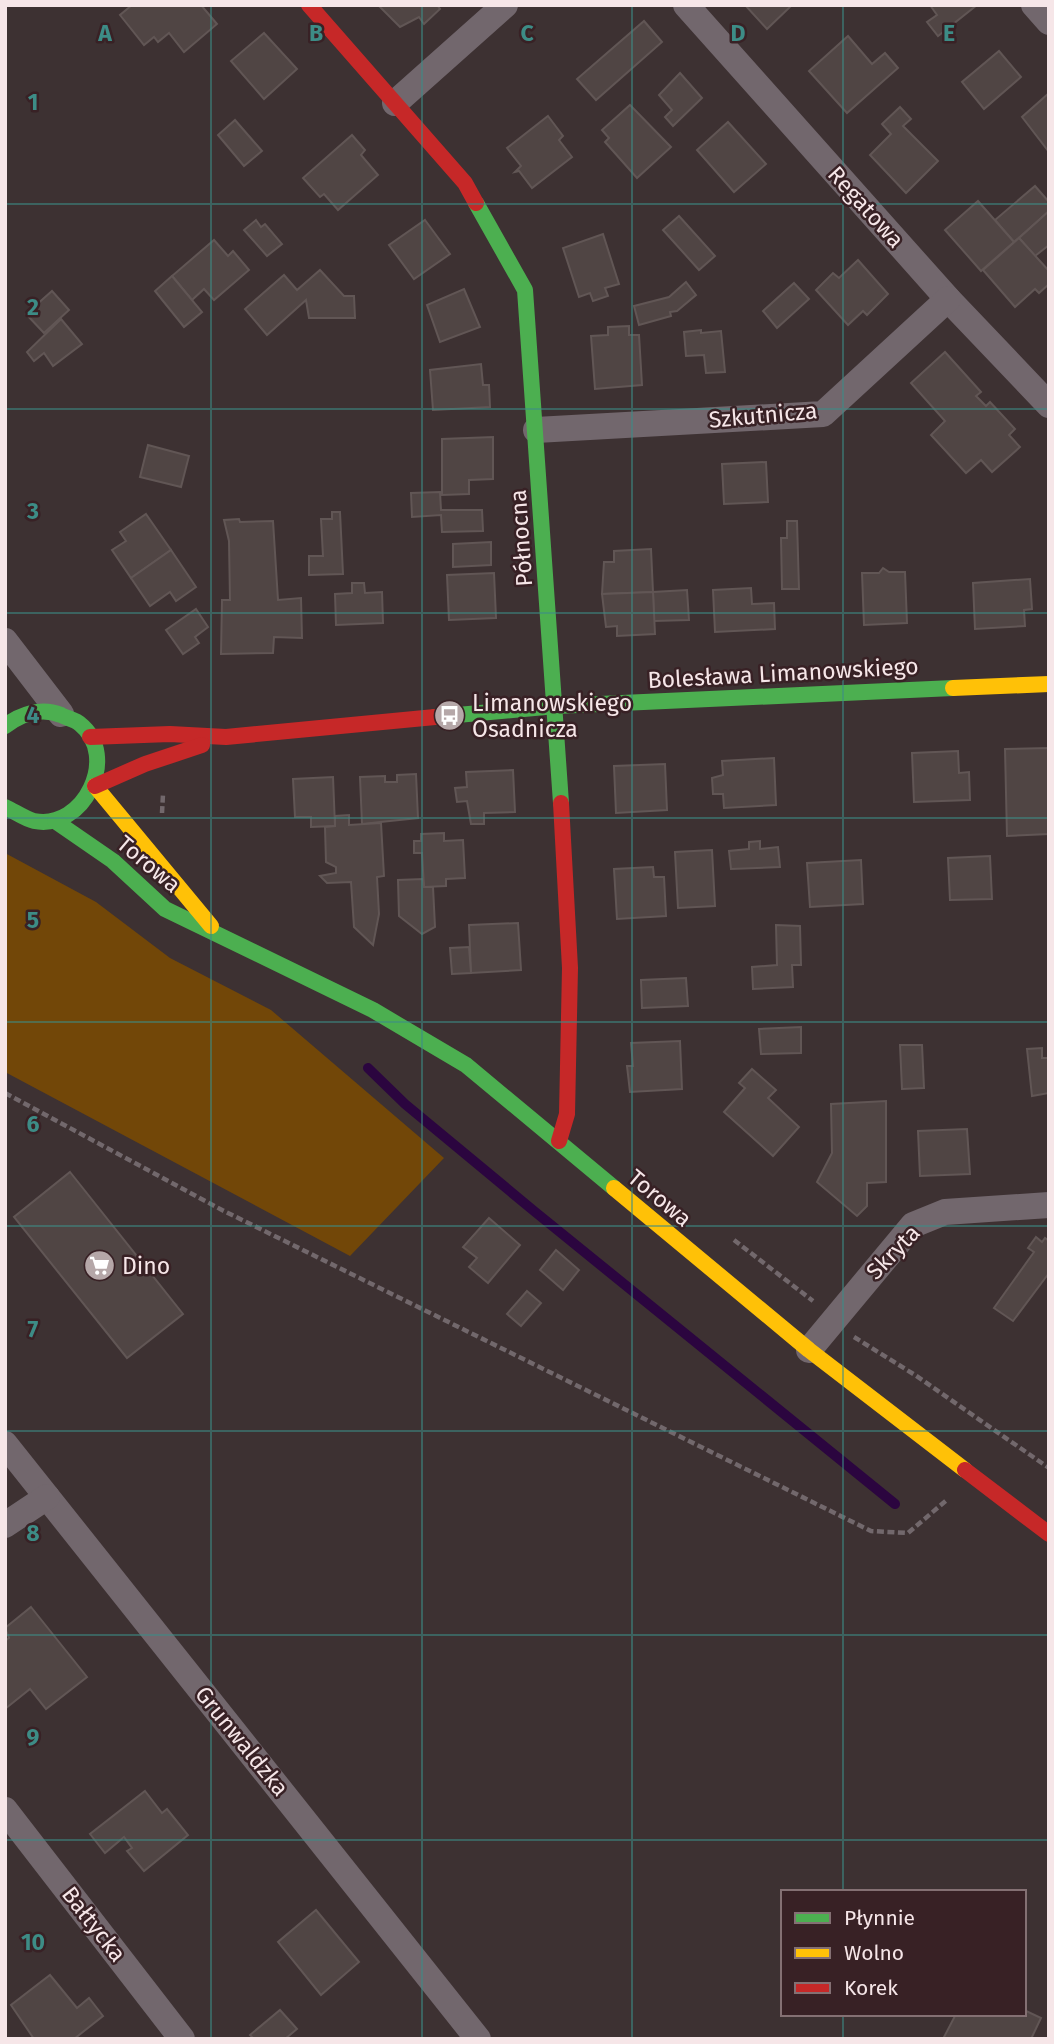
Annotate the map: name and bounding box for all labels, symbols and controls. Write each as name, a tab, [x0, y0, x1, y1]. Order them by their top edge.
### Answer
text: A	[97, 19, 112, 47]
text: B	[309, 19, 323, 47]
text: C	[520, 19, 534, 47]
text: D	[731, 19, 746, 47]
text: E	[943, 19, 955, 47]
text: 1	[28, 88, 38, 116]
street label: Regatowa	[822, 160, 910, 254]
text: 2	[27, 293, 39, 321]
street label: Szkutnicza	[708, 396, 818, 434]
street label: Północna	[504, 489, 538, 587]
text: 3	[26, 497, 39, 525]
street label: Bolesława Limanowskiego	[647, 652, 919, 694]
place label: Limanowskiego Osadnicza	[472, 689, 632, 743]
bus stop icon: Limanowskiego Osadnicza	[432, 699, 466, 733]
text: 4	[27, 701, 40, 729]
street label: Torowa	[112, 829, 186, 899]
text: 5	[27, 906, 39, 934]
text: 6	[27, 1110, 40, 1138]
street label: Torowa	[623, 1163, 697, 1233]
street label: Skryta	[860, 1219, 926, 1285]
supermarket icon: Dino	[82, 1249, 116, 1283]
place label: Dino	[122, 1252, 170, 1280]
text: 7	[28, 1315, 39, 1343]
text: 8	[26, 1519, 40, 1547]
street label: Grunwaldzka	[189, 1680, 295, 1802]
text: 9	[27, 1723, 40, 1751]
street label: Bałtycka	[56, 1881, 132, 1967]
legend	[781, 1890, 1026, 2016]
text: Płynnie	[844, 1905, 915, 1931]
text: 10	[21, 1928, 45, 1956]
text: Wolno	[844, 1940, 904, 1966]
text: Korek	[844, 1975, 898, 2001]

